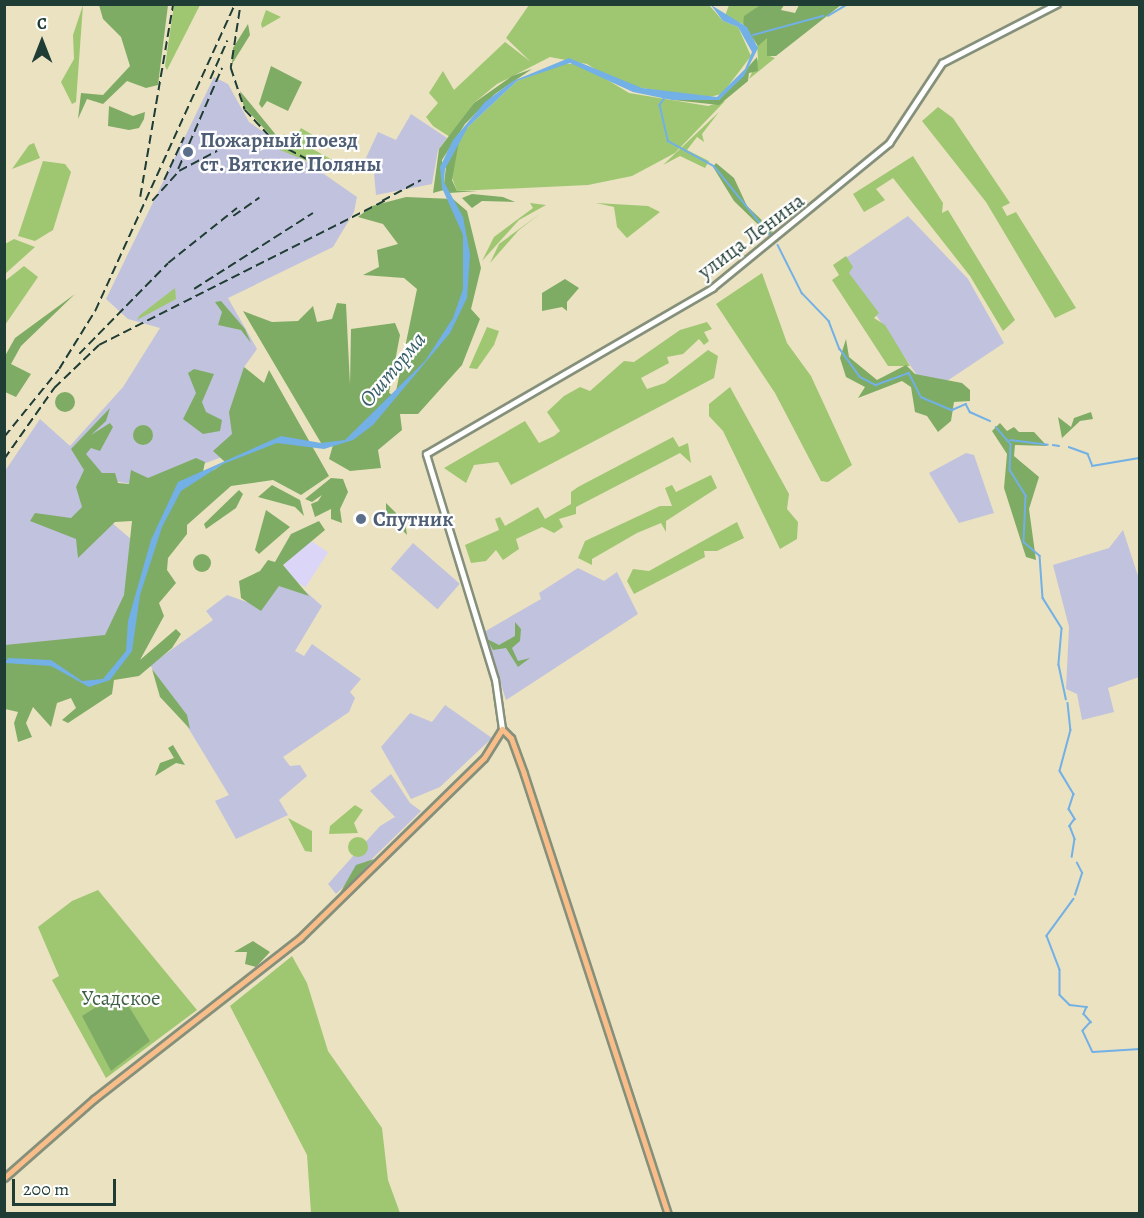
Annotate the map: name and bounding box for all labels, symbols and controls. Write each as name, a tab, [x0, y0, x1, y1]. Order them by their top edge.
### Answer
north arrow	[12, 12, 72, 72]
text: С	[37, 13, 47, 35]
place label: Пожарный поезд ст. Вятские Поляны	[200, 127, 382, 177]
marker: Пожарный поезд ст. Вятские Поляны	[181, 145, 195, 159]
street label: улица Ленина	[693, 188, 809, 284]
water label: Ошторма	[354, 327, 432, 413]
place label: Спутник	[373, 506, 454, 532]
marker: Спутник	[354, 512, 368, 526]
park label: Усадское	[81, 985, 161, 1011]
scale bar	[15, 1167, 118, 1205]
text: 200 m	[23, 1177, 69, 1201]

